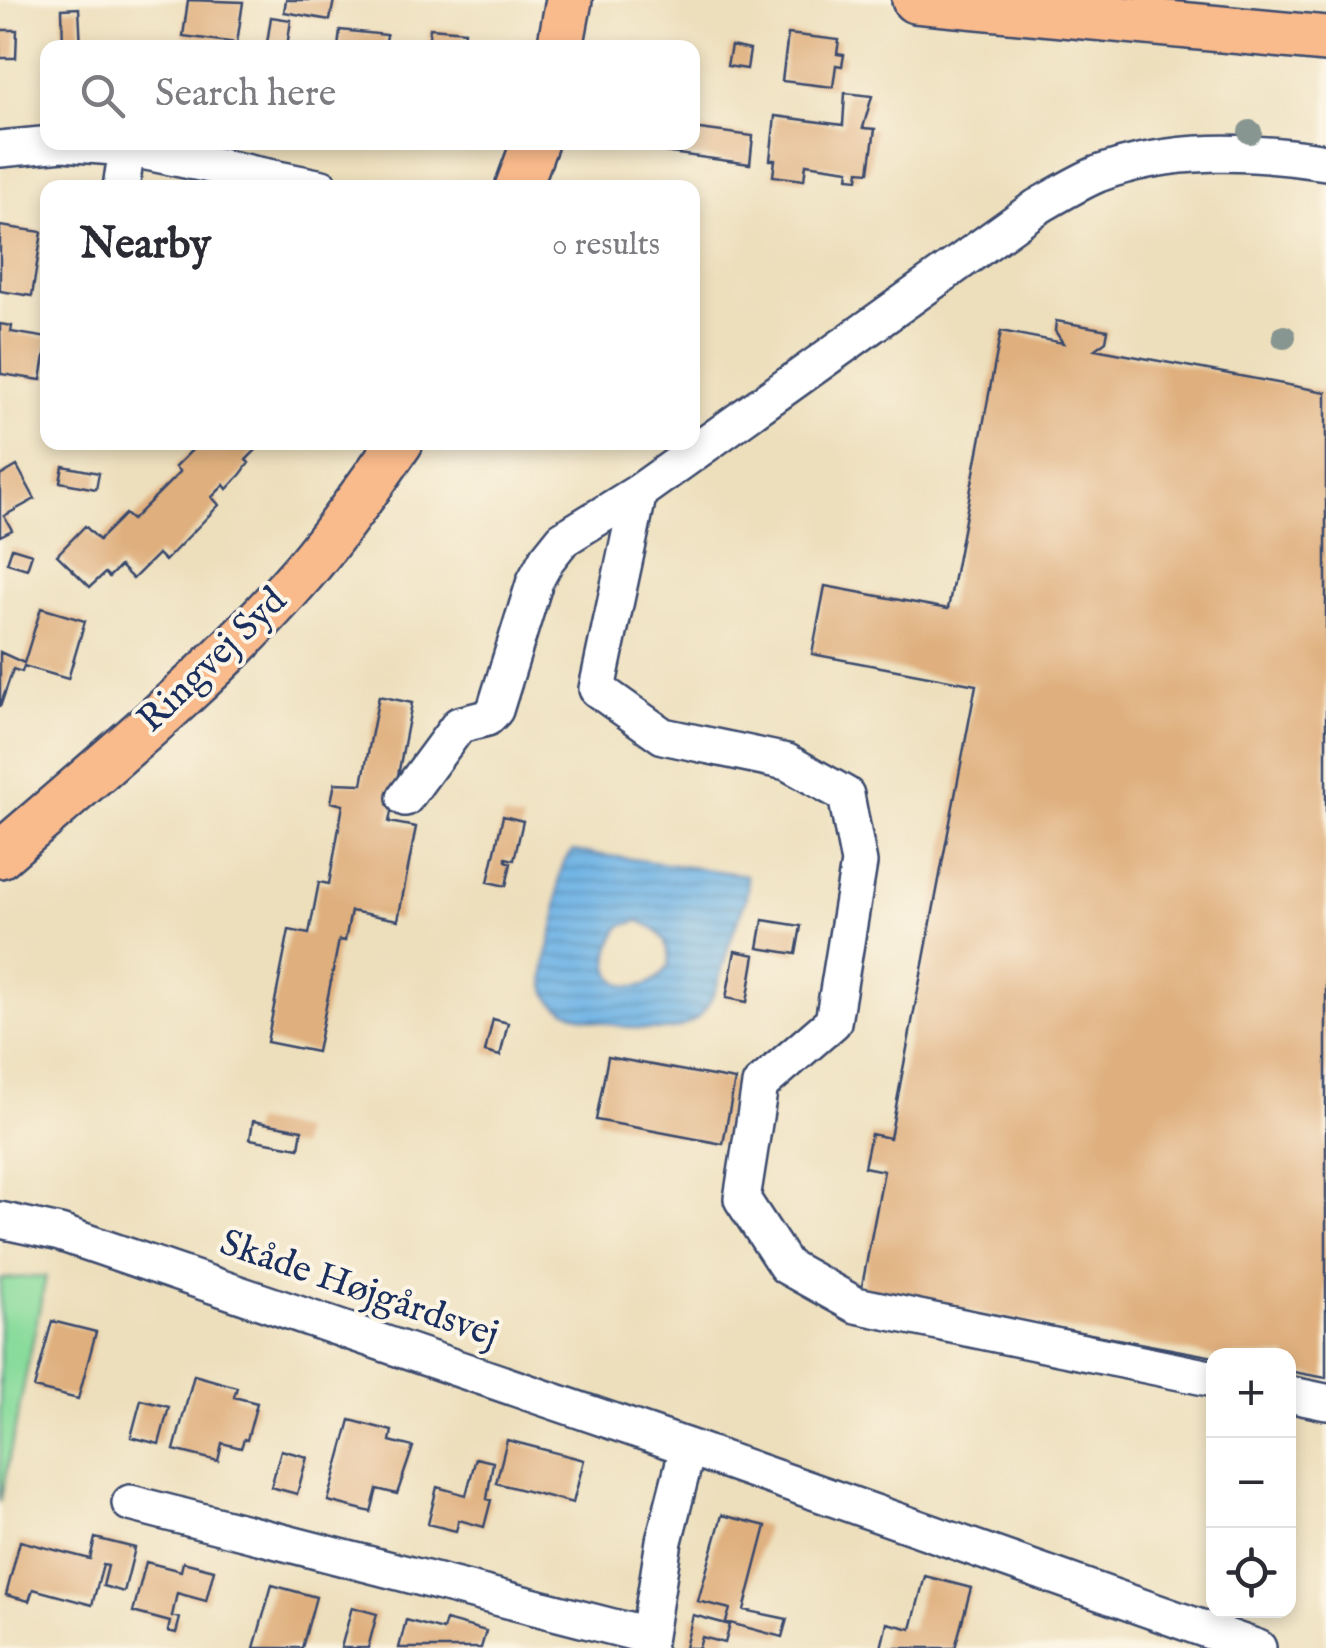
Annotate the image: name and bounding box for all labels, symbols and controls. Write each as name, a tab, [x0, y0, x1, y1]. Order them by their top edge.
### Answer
search box	[40, 40, 700, 150]
icon: search	[75, 68, 130, 123]
text: Search here	[155, 71, 336, 119]
text: Nearby	[80, 219, 211, 272]
text: 0 results	[552, 225, 660, 266]
street label: Ringvej Syd	[128, 578, 298, 744]
street label: Skåde Højgårdsvej	[213, 1220, 505, 1360]
map controls	[1206, 1348, 1296, 1618]
button: +	[1206, 1348, 1296, 1438]
button: −	[1206, 1438, 1296, 1528]
button: locate	[1206, 1528, 1296, 1618]

